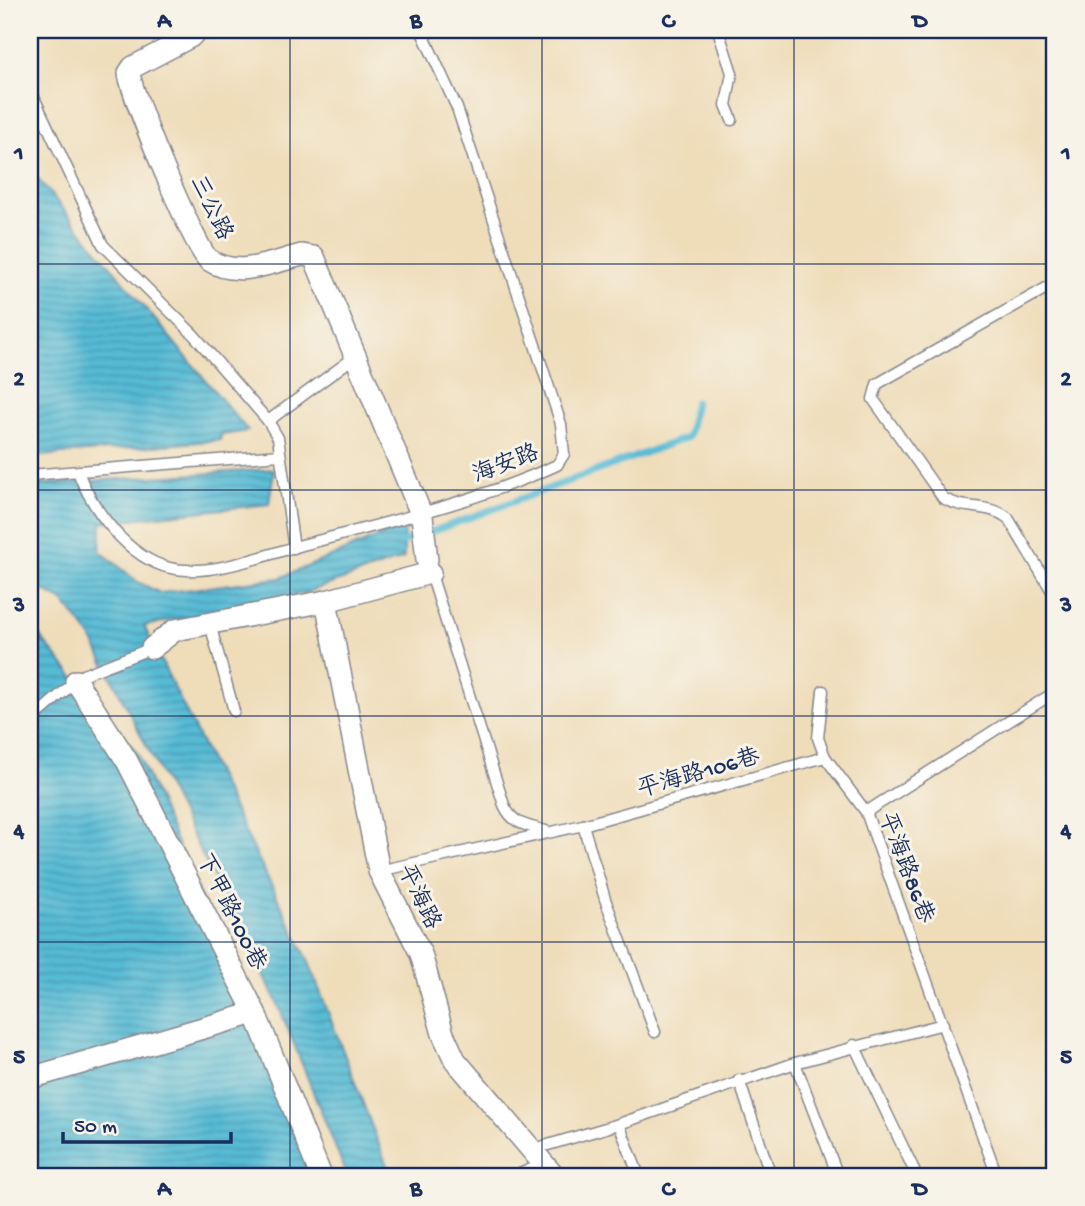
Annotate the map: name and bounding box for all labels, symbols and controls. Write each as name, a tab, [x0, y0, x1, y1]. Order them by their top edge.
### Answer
text: A	[156, 9, 172, 36]
text: B	[409, 9, 423, 36]
text: C	[662, 9, 677, 36]
text: D	[911, 9, 929, 36]
text: 1	[13, 141, 24, 168]
text: 1	[1060, 141, 1071, 168]
street label: 三公路	[183, 171, 238, 245]
text: 2	[13, 367, 25, 394]
text: 2	[1060, 367, 1072, 394]
street label: 海安路	[469, 439, 543, 490]
text: 3	[12, 593, 25, 620]
text: 3	[1059, 593, 1072, 620]
street label: 平海路106巷	[634, 743, 764, 805]
street label: 平海路86巷	[871, 809, 939, 928]
text: 4	[13, 819, 25, 846]
text: 4	[1060, 819, 1072, 846]
street label: 下甲路100巷	[189, 849, 272, 976]
street label: 平海路	[391, 860, 446, 934]
text: 5	[13, 1045, 25, 1072]
text: 5	[1060, 1045, 1072, 1072]
scale bar	[63, 1101, 231, 1145]
text: 50 m	[74, 1116, 117, 1141]
text: A	[156, 1177, 172, 1204]
text: B	[409, 1177, 423, 1204]
text: C	[662, 1177, 677, 1204]
text: D	[911, 1177, 929, 1204]

